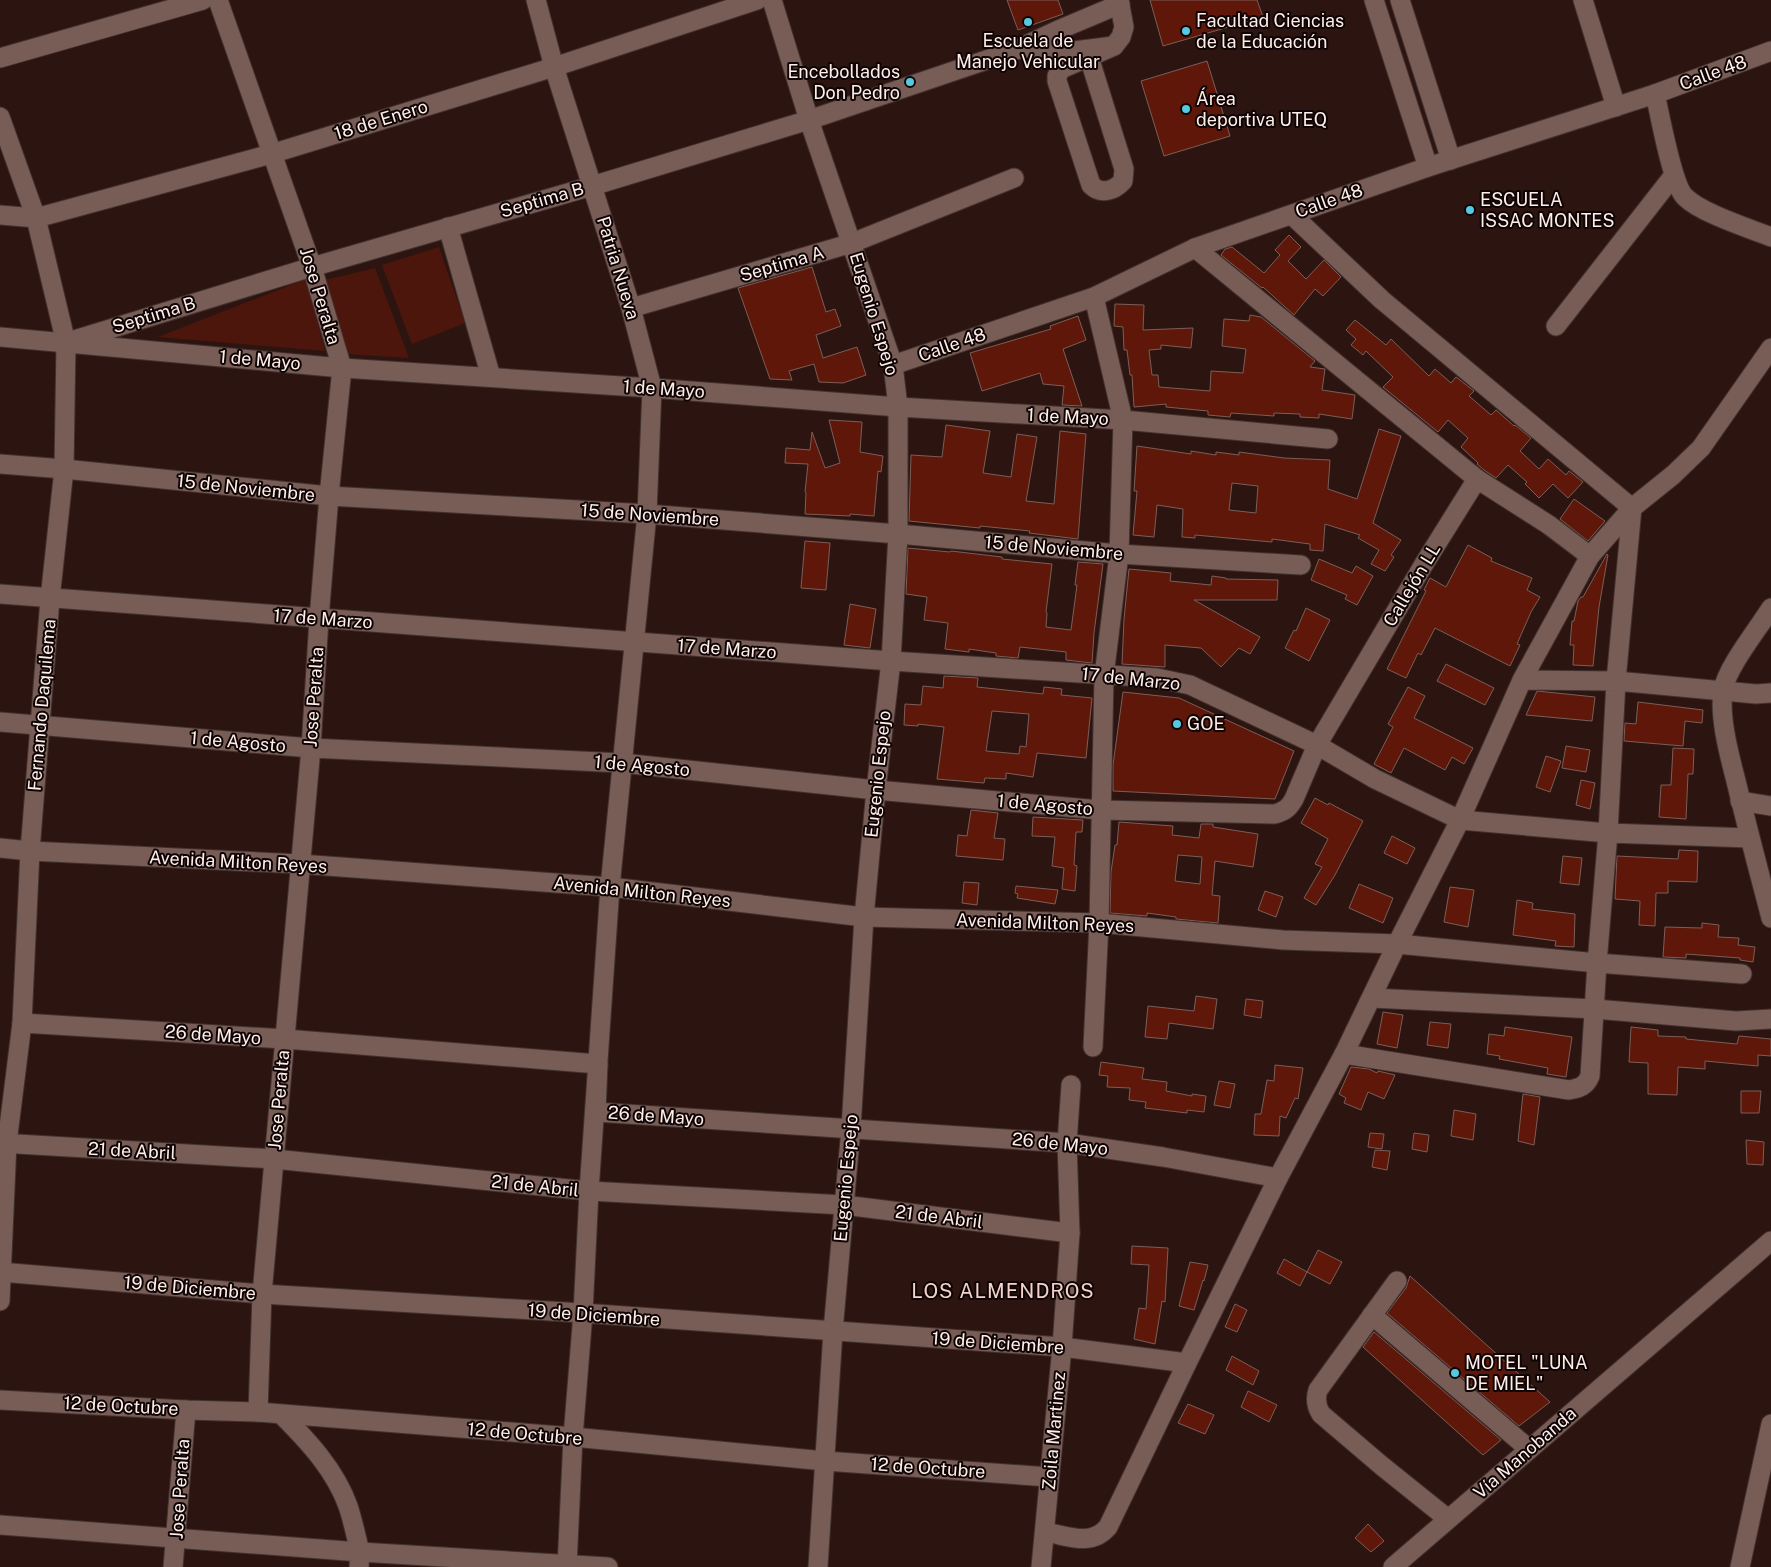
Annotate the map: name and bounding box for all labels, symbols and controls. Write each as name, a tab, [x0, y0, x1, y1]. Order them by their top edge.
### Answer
place label: Facultad Ciencias de la Educación	[1196, 10, 1344, 52]
marker: Escuela de Manejo Vehicular	[1022, 16, 1034, 28]
marker: Facultad Ciencias de la Educación	[1180, 25, 1192, 37]
place label: Escuela de Manejo Vehicular	[956, 30, 1100, 72]
street label: Calle 48	[1676, 51, 1749, 94]
place label: Encebollados Don Pedro	[787, 61, 900, 103]
marker: Encebollados Don Pedro	[904, 76, 916, 88]
place label: Área deportiva UTEQ	[1196, 87, 1327, 130]
street label: 18 de Enero	[331, 95, 430, 144]
marker: Área deportiva UTEQ	[1180, 103, 1192, 115]
street label: Septima B	[498, 178, 586, 221]
street label: Calle 48	[1292, 179, 1365, 222]
place label: ESCUELA ISSAC MONTES	[1480, 189, 1615, 231]
marker: ESCUELA ISSAC MONTES	[1464, 204, 1476, 216]
street label: Patria Nueva	[593, 214, 644, 322]
street label: Septima A	[737, 241, 827, 286]
street label: Jose Peralta	[296, 245, 345, 347]
street label: Eugenio Espejo	[846, 250, 903, 378]
street label: Septima B	[110, 292, 198, 337]
street label: Calle 48	[915, 323, 988, 366]
street label: 1 de Mayo	[218, 345, 302, 374]
street label: 1 de Mayo	[622, 375, 706, 402]
street label: 1 de Mayo	[1027, 404, 1109, 429]
street label: 15 de Noviembre	[176, 470, 316, 505]
street label: 15 de Noviembre	[580, 499, 720, 530]
street label: 15 de Noviembre	[984, 531, 1124, 564]
street label: Callejón LL	[1379, 539, 1445, 630]
street label: 17 de Marzo	[273, 605, 373, 632]
street label: Fernando Daquilema	[24, 618, 59, 792]
street label: 17 de Marzo	[677, 635, 777, 662]
street label: Jose Peralta	[300, 646, 327, 748]
street label: 17 de Marzo	[1081, 663, 1181, 694]
street label: Eugenio Espejo	[860, 709, 895, 839]
place label: GOE	[1187, 713, 1225, 734]
marker: GOE	[1171, 718, 1183, 730]
street label: 1 de Agosto	[189, 727, 287, 756]
street label: 1 de Agosto	[593, 751, 691, 780]
street label: 1 de Agosto	[996, 790, 1094, 819]
street label: Avenida Milton Reyes	[148, 846, 328, 877]
street label: Avenida Milton Reyes	[552, 872, 732, 911]
street label: Avenida Milton Reyes	[956, 909, 1134, 936]
street label: 26 de Mayo	[164, 1021, 262, 1048]
street label: Jose Peralta	[264, 1049, 293, 1151]
street label: 26 de Mayo	[607, 1102, 705, 1129]
street label: Eugenio Espejo	[829, 1113, 862, 1243]
street label: 26 de Mayo	[1011, 1128, 1109, 1159]
street label: 21 de Abril	[88, 1138, 176, 1163]
street label: 21 de Abril	[490, 1170, 580, 1201]
street label: 21 de Abril	[894, 1201, 984, 1232]
street label: 19 de Diciembre	[123, 1271, 257, 1304]
district label: LOS ALMENDROS	[911, 1279, 1095, 1303]
street label: 19 de Diciembre	[527, 1299, 661, 1330]
street label: 19 de Diciembre	[931, 1327, 1065, 1358]
place label: MOTEL "LUNA DE MIEL"	[1465, 1352, 1588, 1394]
marker: MOTEL "LUNA DE MIEL"	[1449, 1367, 1461, 1379]
street label: Zoila Martinez	[1038, 1371, 1069, 1491]
street label: 12 de Octubre	[63, 1392, 179, 1419]
street label: Vía Manobanda	[1469, 1402, 1580, 1503]
street label: 12 de Octubre	[467, 1418, 583, 1449]
street label: Jose Peralta	[166, 1438, 193, 1540]
street label: 12 de Octubre	[870, 1453, 986, 1482]

